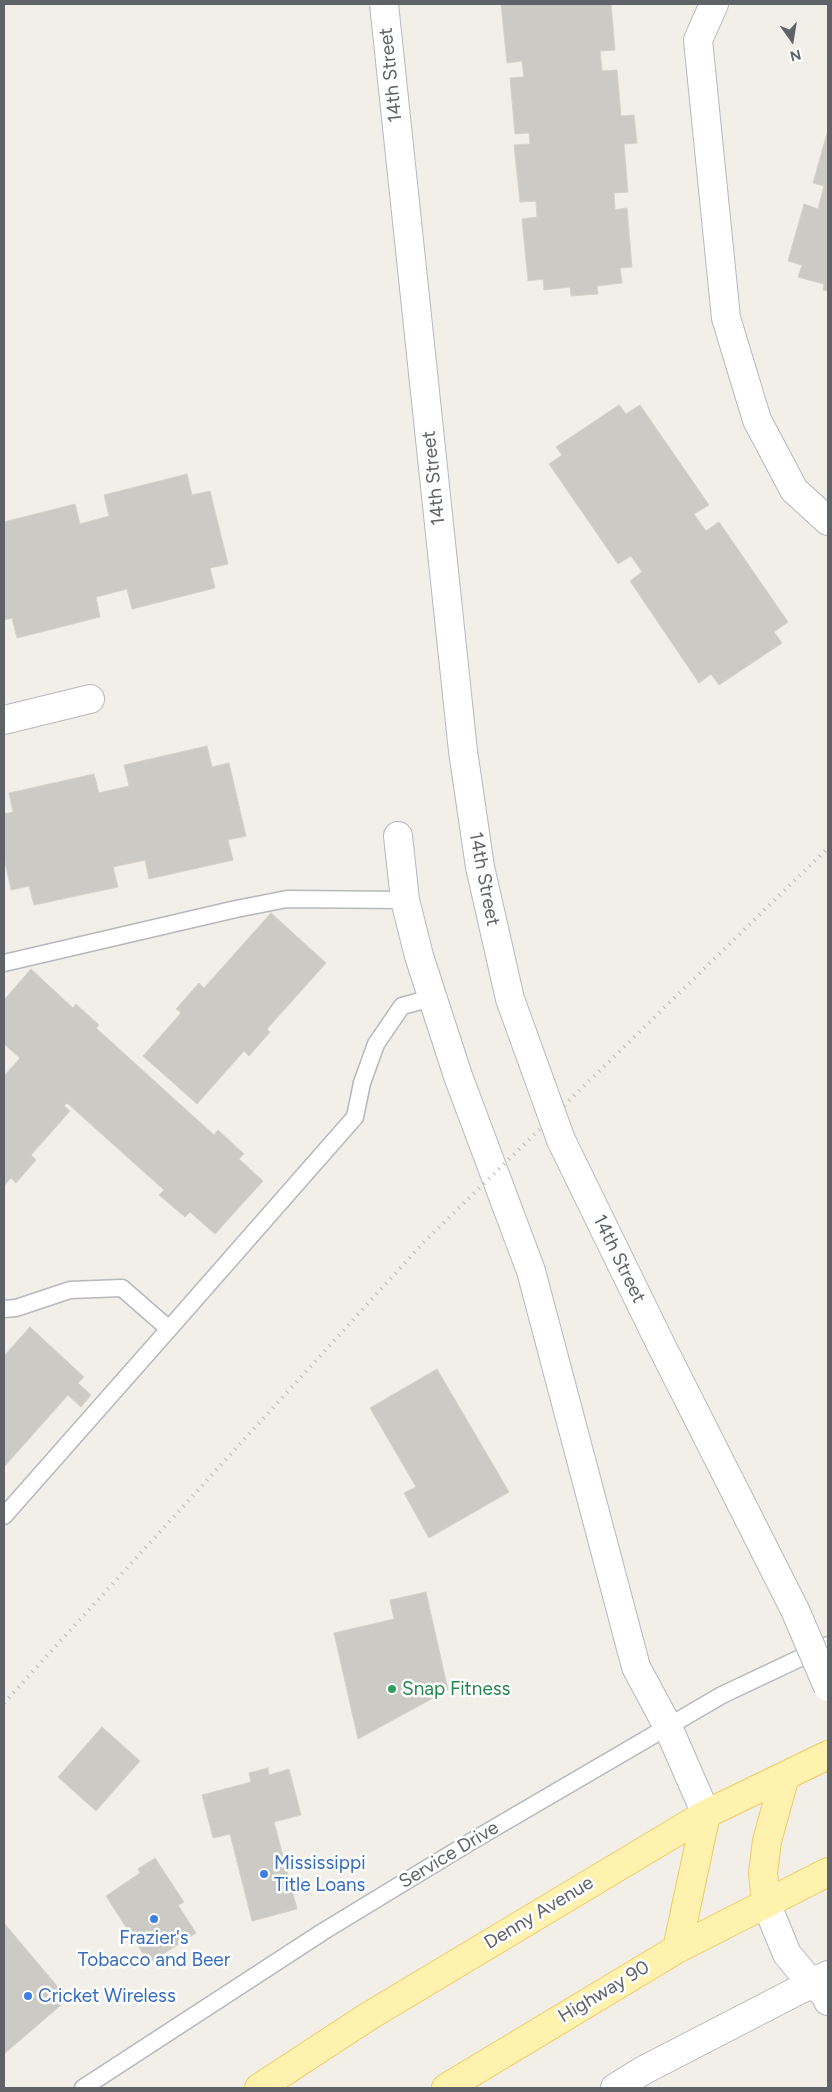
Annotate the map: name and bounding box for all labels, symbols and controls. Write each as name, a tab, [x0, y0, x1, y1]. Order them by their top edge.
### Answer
north arrow	[767, 15, 817, 65]
street label: 14th Street	[375, 26, 407, 124]
text: N	[788, 46, 803, 65]
street label: 14th Street	[418, 429, 450, 527]
street label: 14th Street	[464, 830, 504, 928]
street label: 14th Street	[588, 1211, 650, 1307]
place label: Snap Fitness	[402, 1678, 510, 1700]
marker: Snap Fitness	[386, 1683, 398, 1695]
street label: Service Drive	[395, 1816, 503, 1894]
place label: Mississippi Title Loans	[274, 1852, 366, 1896]
marker: Mississippi Title Loans	[258, 1868, 270, 1880]
street label: Denny Avenue	[480, 1871, 598, 1955]
marker: Frazier's Tobacco and Beer	[148, 1913, 160, 1925]
place label: Frazier's Tobacco and Beer	[78, 1927, 230, 1971]
street label: Highway 90	[554, 1956, 654, 2028]
place label: Cricket Wireless	[38, 1985, 176, 2007]
marker: Cricket Wireless	[22, 1990, 34, 2002]

